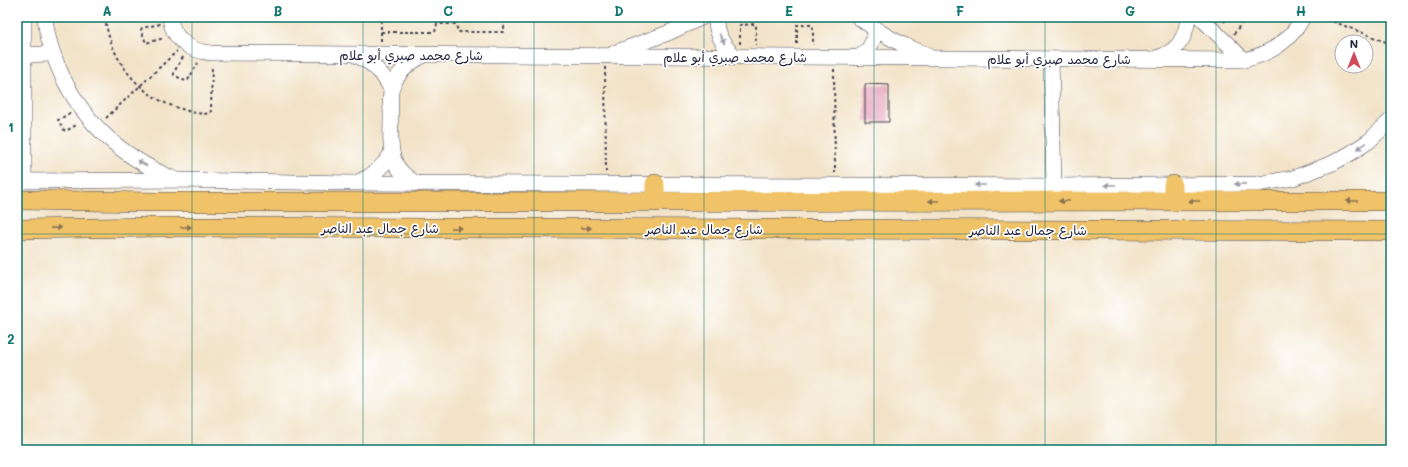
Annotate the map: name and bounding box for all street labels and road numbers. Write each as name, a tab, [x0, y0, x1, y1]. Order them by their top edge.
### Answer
street label: شارع محمد صبري أبو علام	[339, 46, 483, 66]
street label: شارع محمد صبري أبو علام	[663, 48, 807, 68]
street label: شارع محمد صبري أبو علام	[987, 50, 1131, 70]
street label: شارع جمال عبد الناصر	[320, 219, 439, 238]
street label: شارع جمال عبد الناصر	[644, 220, 763, 239]
street label: شارع جمال عبد الناصر	[968, 221, 1087, 240]

